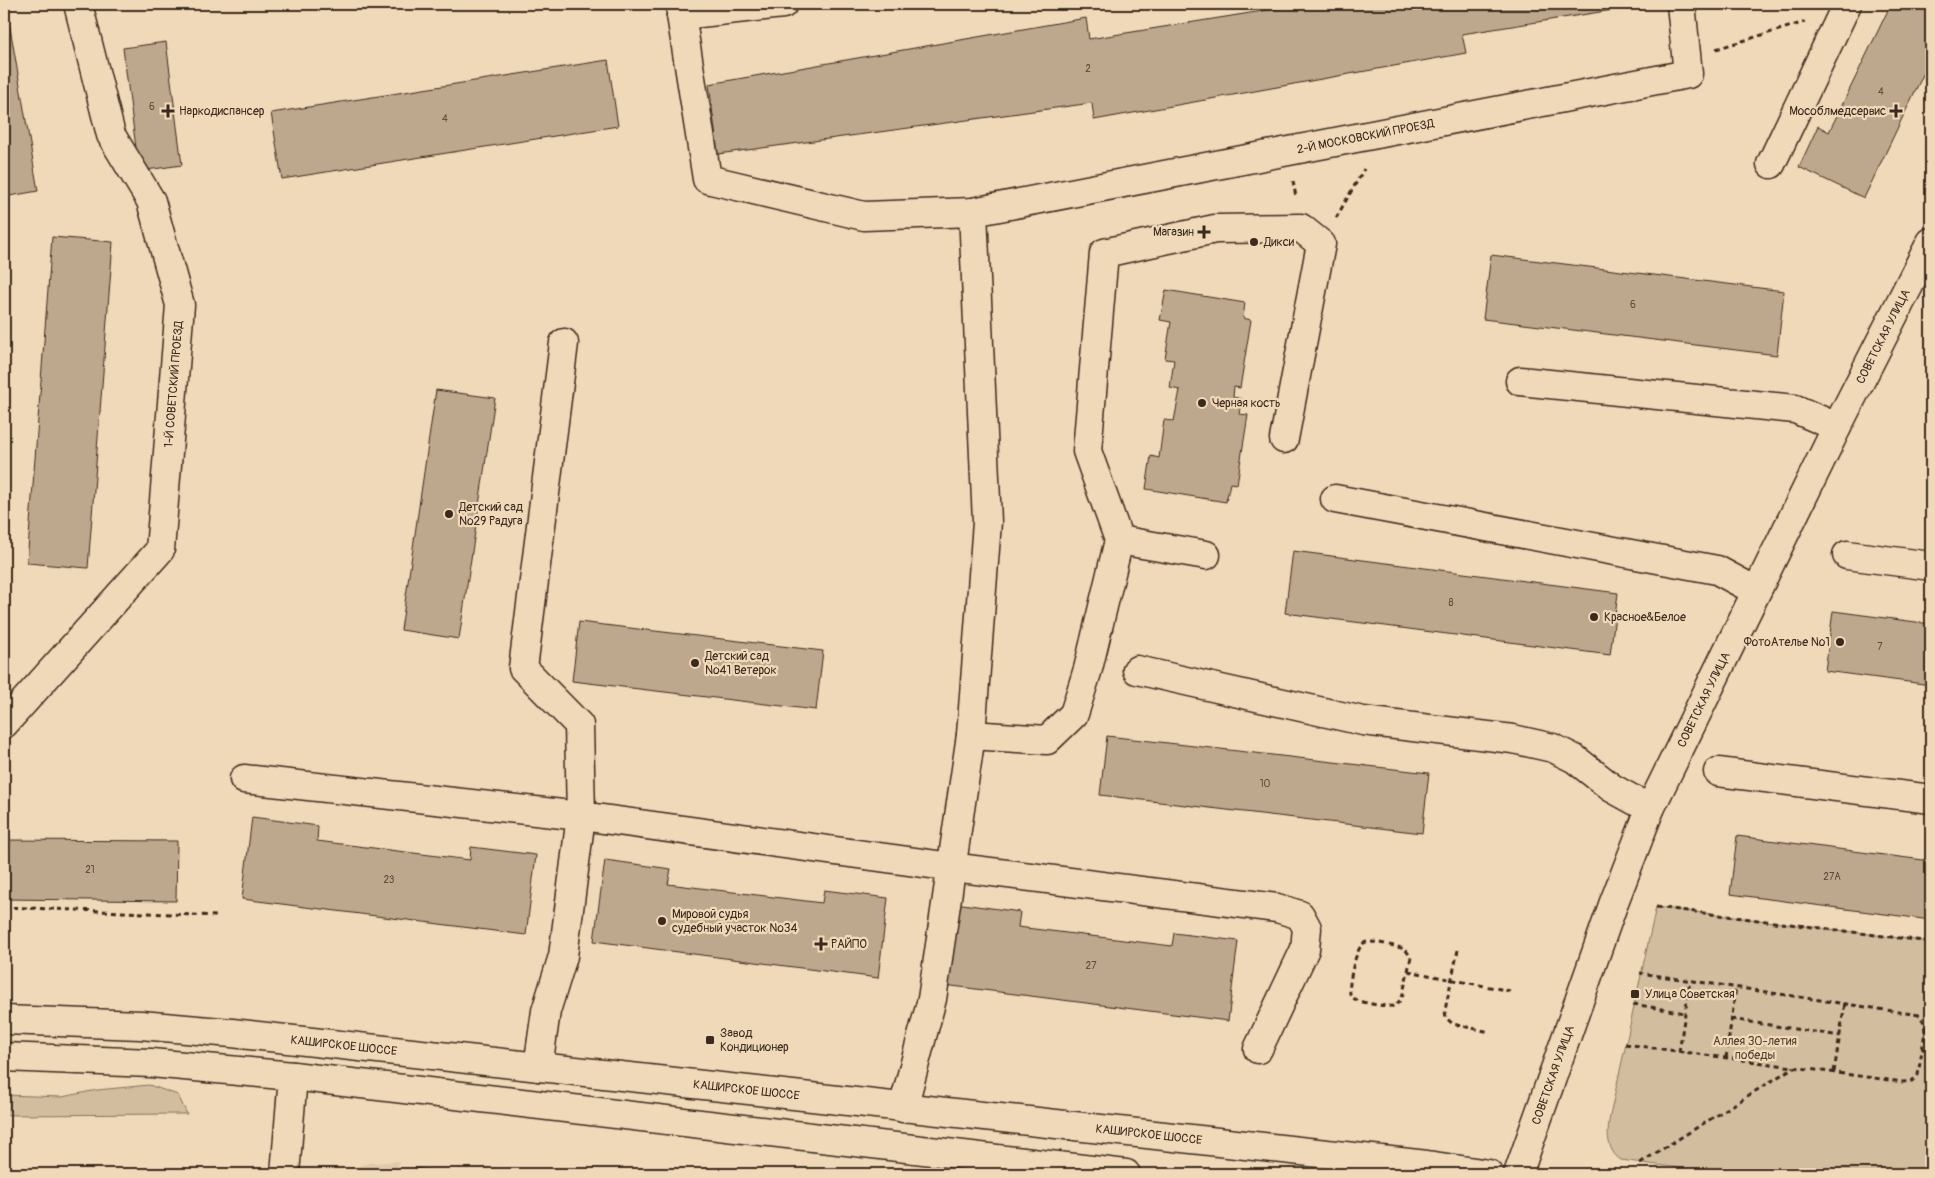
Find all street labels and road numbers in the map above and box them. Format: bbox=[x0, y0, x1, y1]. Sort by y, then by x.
street label: 2-Й МОСКОВСКИЙ ПРОЕЗД bbox=[1295, 116, 1436, 157]
street label: СОВЕТСКАЯ УЛИЦА bbox=[1853, 286, 1913, 386]
street label: 1-Й СОВЕТСКИЙ ПРОЕЗД bbox=[161, 319, 186, 448]
street label: СОВЕТСКАЯ УЛИЦА bbox=[1674, 649, 1733, 750]
street label: СОВЕТСКАЯ УЛИЦА bbox=[1529, 1023, 1577, 1127]
street label: КАШИРСКОЕ ШОССЕ bbox=[290, 1032, 398, 1059]
street label: КАШИРСКОЕ ШОССЕ bbox=[692, 1076, 800, 1103]
street label: КАШИРСКОЕ ШОССЕ bbox=[1095, 1121, 1203, 1148]

